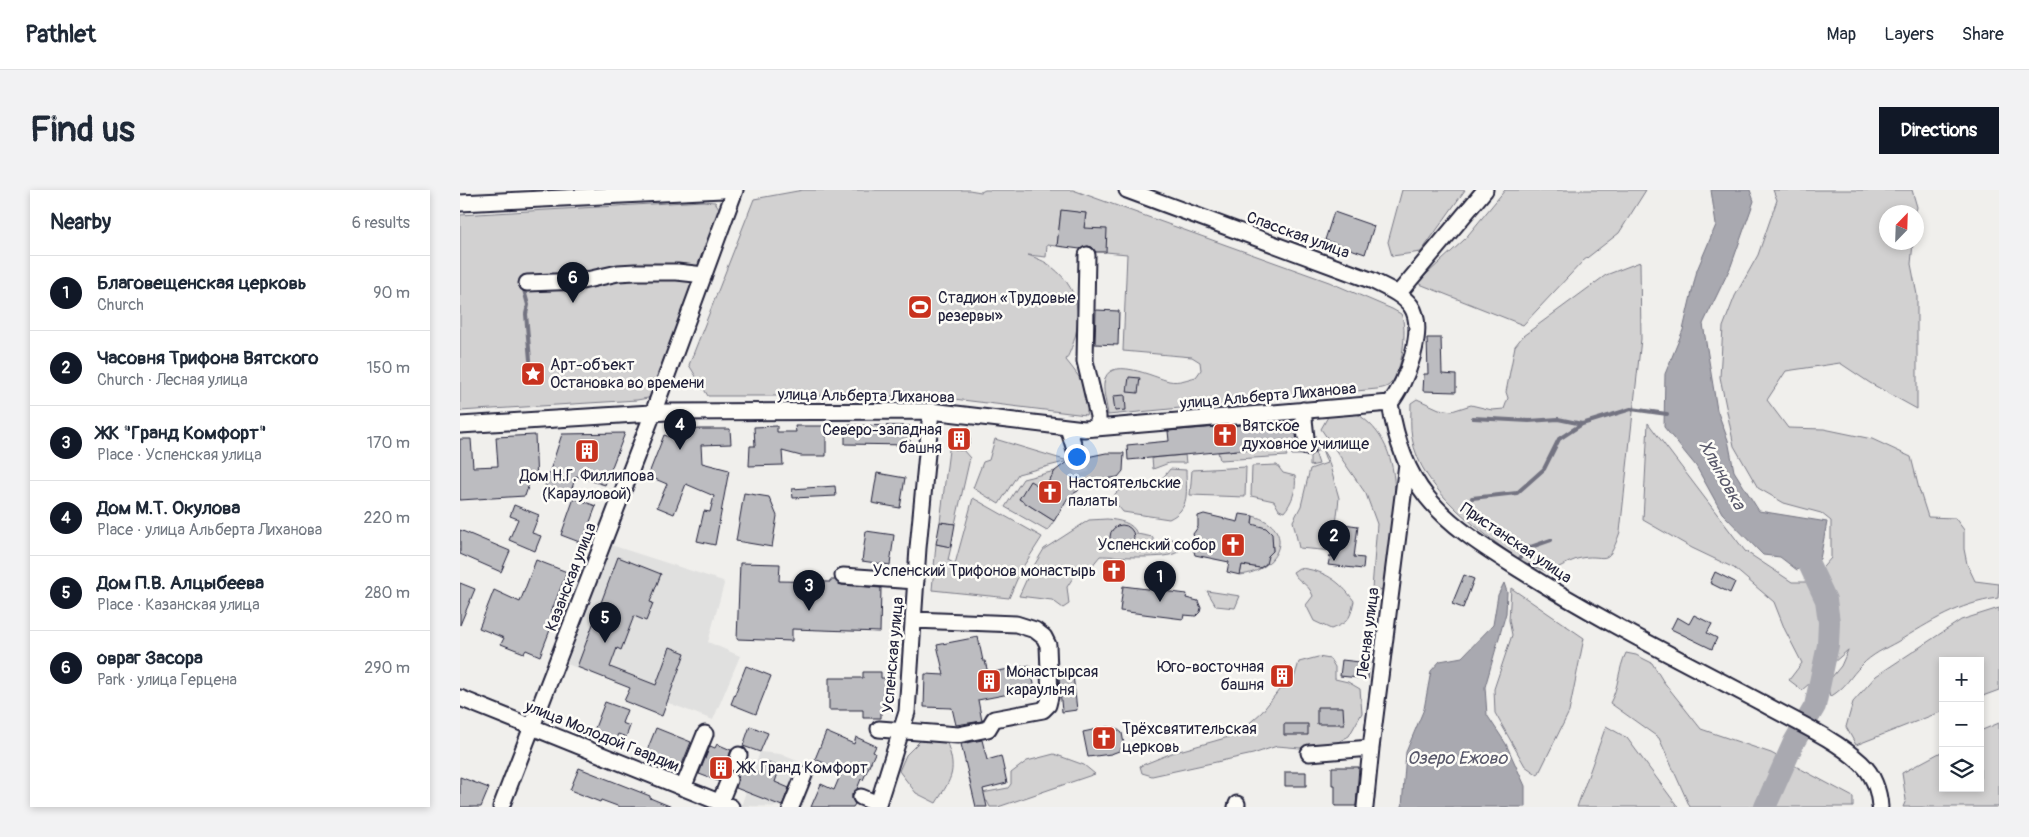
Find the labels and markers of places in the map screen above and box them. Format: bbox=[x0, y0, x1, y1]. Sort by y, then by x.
pin: 6 bbox=[557, 262, 589, 303]
place label: Стадион «Трудовые резервы» bbox=[938, 288, 1076, 326]
sports icon: Стадион «Трудовые резервы» bbox=[907, 294, 933, 320]
place label: Арт-объект Остановка во времени bbox=[550, 355, 704, 393]
place icon: Арт-объект Остановка во времени bbox=[520, 361, 546, 387]
pin: 4 bbox=[664, 409, 696, 450]
place label: Вятское духовное училище bbox=[1242, 416, 1369, 454]
place label: Северо-западная башня bbox=[822, 420, 942, 458]
church icon: Вятское духовное училище bbox=[1212, 422, 1238, 448]
building icon: Северо-западная башня bbox=[946, 426, 972, 452]
building icon: Дом Н.Г. Филлипова (Карауловой) bbox=[574, 438, 600, 464]
place label: Дом Н.Г. Филлипова (Карауловой) bbox=[519, 466, 654, 504]
place label: Настоятельские палаты bbox=[1068, 473, 1181, 511]
church icon: Настоятельские палаты bbox=[1037, 479, 1063, 505]
pin: 2 bbox=[1318, 520, 1350, 561]
church icon: Успенский собор bbox=[1220, 532, 1246, 558]
place label: Успенский собор bbox=[1098, 535, 1216, 555]
church icon: Успенский Трифонов монастырь bbox=[1101, 558, 1127, 584]
place label: Успенский Трифонов монастырь bbox=[873, 561, 1096, 581]
pin: 1 bbox=[1144, 561, 1176, 602]
pin: 3 bbox=[793, 570, 825, 611]
pin: 5 bbox=[589, 602, 621, 643]
place label: Юго-восточная башня bbox=[1157, 657, 1264, 695]
place label: Монастырсая караульня bbox=[1006, 662, 1098, 700]
building icon: Юго-восточная башня bbox=[1269, 663, 1295, 689]
building icon: Монастырсая караульня bbox=[976, 668, 1002, 694]
place label: Трёхсвятительская церковь bbox=[1122, 719, 1257, 757]
church icon: Трёхсвятительская церковь bbox=[1091, 725, 1117, 751]
building icon: ЖК Гранд Комфорт bbox=[708, 755, 734, 781]
place label: ЖК Гранд Комфорт bbox=[735, 758, 868, 778]

